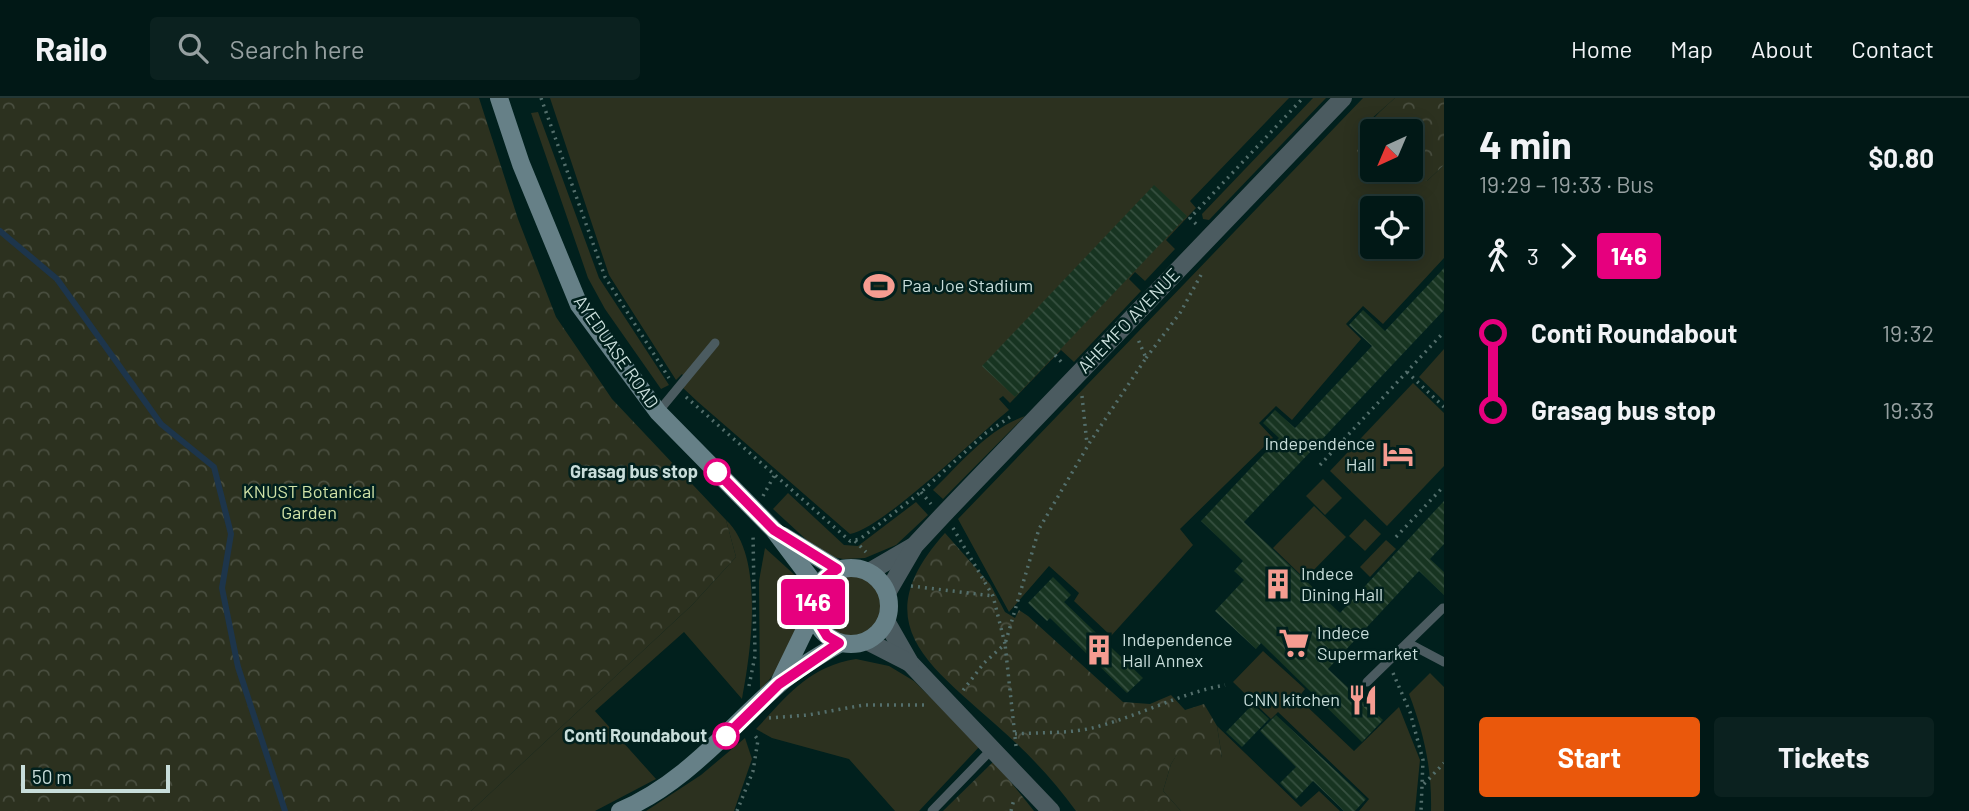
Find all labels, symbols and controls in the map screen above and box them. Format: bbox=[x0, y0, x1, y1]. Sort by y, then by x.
search box bbox=[150, 17, 640, 80]
text: Railo bbox=[35, 28, 108, 68]
icon: search bbox=[174, 29, 212, 67]
text: Search here bbox=[230, 33, 365, 64]
text: Home bbox=[1571, 34, 1632, 63]
text: Map bbox=[1670, 34, 1713, 63]
text: About bbox=[1751, 34, 1813, 63]
text: Contact bbox=[1851, 34, 1934, 63]
north arrow bbox=[1360, 119, 1423, 182]
map controls bbox=[1360, 119, 1423, 259]
text: 4 min bbox=[1479, 121, 1572, 167]
text: $0.80 bbox=[1868, 142, 1934, 173]
text: 19:29 – 19:33 · Bus bbox=[1479, 170, 1654, 198]
button: locate bbox=[1360, 196, 1423, 259]
icon: walk bbox=[1479, 237, 1517, 275]
icon: forward bbox=[1549, 237, 1587, 275]
text: 146 bbox=[1611, 241, 1647, 270]
text: 3 bbox=[1527, 242, 1539, 270]
street label: AHEMFO AVENUE bbox=[1073, 263, 1184, 377]
sports icon: Paa Joe Stadium bbox=[862, 269, 896, 303]
place label: Paa Joe Stadium bbox=[902, 274, 1033, 296]
street label: AYEDUASE ROAD bbox=[570, 291, 664, 412]
text: Conti Roundabout bbox=[1531, 317, 1737, 348]
text: 19:32 bbox=[1882, 319, 1934, 347]
text: Grasag bus stop bbox=[1531, 394, 1716, 425]
text: 19:33 bbox=[1882, 396, 1934, 424]
place label: Independence Hall bbox=[1264, 432, 1375, 475]
hotel icon: Independence Hall bbox=[1381, 437, 1415, 471]
marker: Grasag bus stop bbox=[704, 459, 730, 485]
place label: Grasag bus stop bbox=[570, 460, 698, 482]
park label: KNUST Botanical Garden bbox=[243, 480, 375, 523]
place label: Indece Dining Hall bbox=[1301, 562, 1383, 605]
building icon: Indece Dining Hall bbox=[1261, 567, 1295, 601]
line badge: 146 bbox=[773, 579, 853, 625]
text: 146 bbox=[795, 587, 831, 616]
place label: Indece Supermarket bbox=[1317, 621, 1418, 664]
supermarket icon: Indece Supermarket bbox=[1277, 626, 1311, 660]
place label: Independence Hall Annex bbox=[1122, 628, 1233, 671]
building icon: Independence Hall Annex bbox=[1082, 633, 1116, 667]
restaurant icon: CNN kitchen bbox=[1346, 683, 1380, 717]
place label: CNN kitchen bbox=[1243, 688, 1340, 710]
button: Start bbox=[1479, 717, 1700, 797]
button: Tickets bbox=[1714, 717, 1934, 797]
marker: Conti Roundabout bbox=[713, 723, 739, 749]
place label: Conti Roundabout bbox=[564, 724, 707, 746]
scale bar bbox=[21, 762, 170, 794]
text: 50 m bbox=[32, 765, 72, 788]

